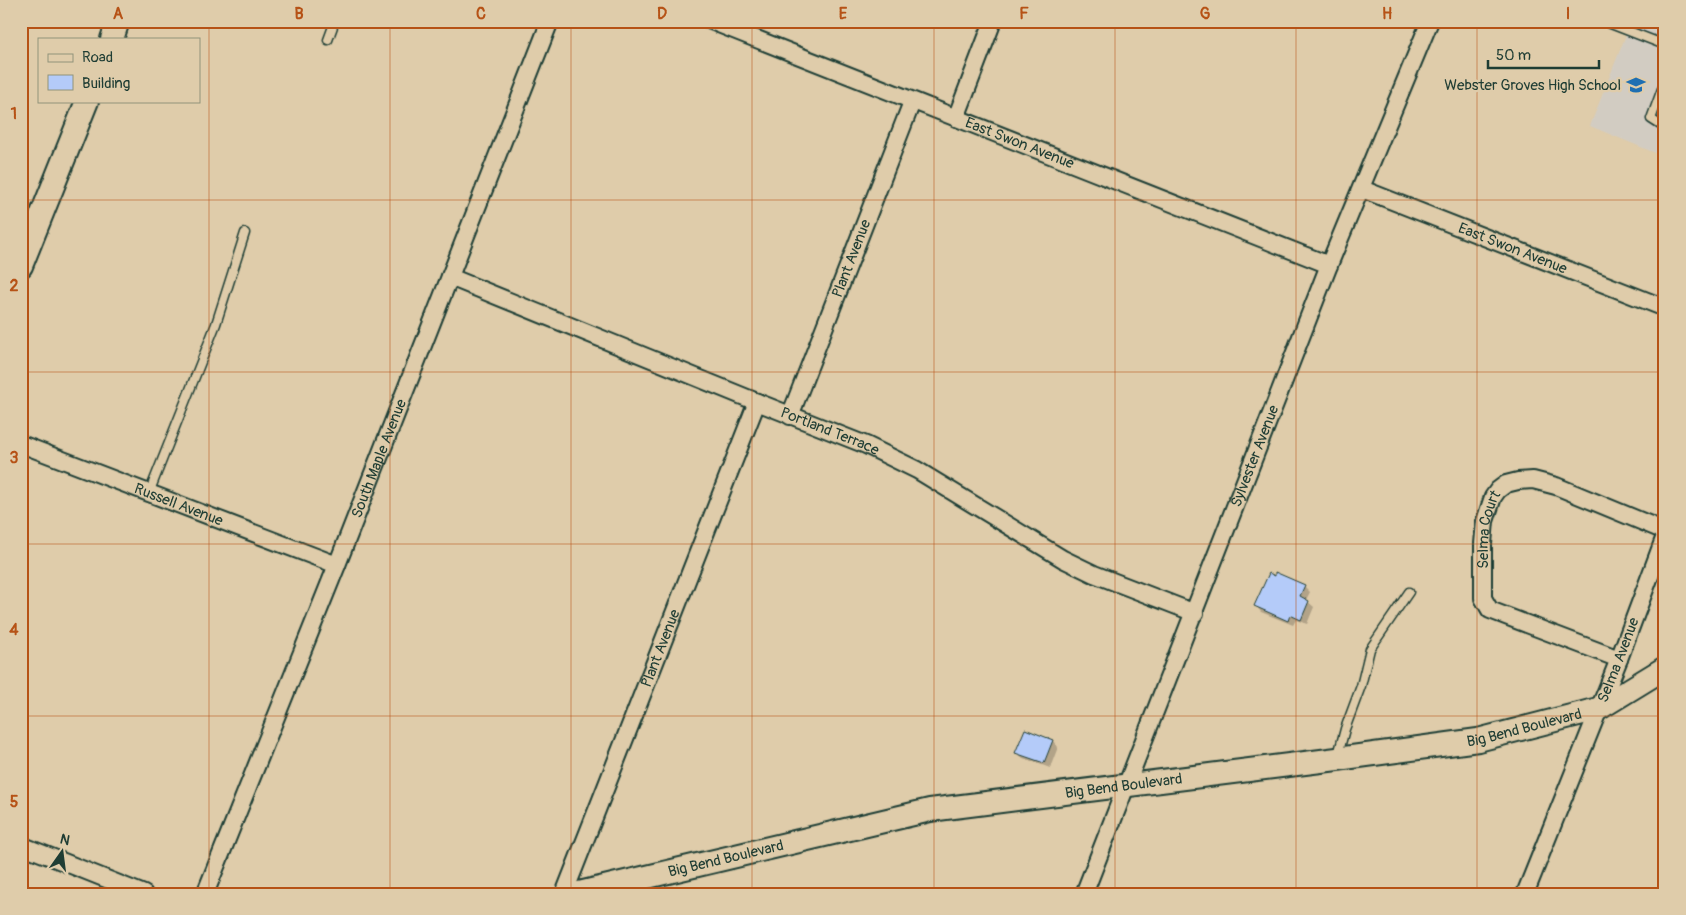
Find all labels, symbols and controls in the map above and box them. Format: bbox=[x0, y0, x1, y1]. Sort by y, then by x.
text: A bbox=[113, 4, 124, 24]
text: B bbox=[294, 4, 304, 24]
text: C bbox=[476, 4, 486, 24]
text: D bbox=[657, 4, 667, 24]
text: E bbox=[839, 4, 848, 24]
text: F bbox=[1019, 4, 1029, 24]
text: G bbox=[1200, 4, 1211, 24]
text: H bbox=[1382, 4, 1392, 24]
text: I bbox=[1566, 4, 1570, 24]
legend bbox=[38, 38, 200, 102]
scale bar bbox=[1488, 38, 1600, 70]
text: 50 m bbox=[1496, 46, 1531, 65]
text: Road bbox=[82, 48, 113, 67]
text: Building bbox=[82, 74, 130, 93]
school or university icon: Webster Groves High School bbox=[1625, 74, 1647, 96]
place label: Webster Groves High School bbox=[1444, 76, 1621, 95]
text: 1 bbox=[11, 104, 17, 124]
street label: East Swon Avenue bbox=[962, 113, 1077, 174]
street label: Plant Avenue bbox=[828, 216, 876, 300]
street label: East Swon Avenue bbox=[1455, 219, 1570, 279]
text: 2 bbox=[10, 276, 19, 296]
street label: South Maple Avenue bbox=[347, 396, 411, 521]
street label: Sylvester Avenue bbox=[1227, 402, 1284, 510]
street label: Portland Terrace bbox=[778, 403, 883, 460]
text: 3 bbox=[10, 448, 19, 468]
street label: Russell Avenue bbox=[132, 479, 226, 531]
street label: Selma Court bbox=[1474, 486, 1505, 569]
street label: Plant Avenue bbox=[637, 606, 685, 690]
street label: Selma Avenue bbox=[1594, 614, 1644, 705]
text: 4 bbox=[9, 620, 19, 640]
street label: Big Bend Boulevard bbox=[1466, 705, 1584, 751]
street label: Big Bend Boulevard bbox=[1064, 769, 1183, 803]
text: 5 bbox=[10, 792, 19, 812]
north arrow bbox=[38, 828, 88, 878]
text: N bbox=[58, 830, 72, 849]
street label: Big Bend Boulevard bbox=[666, 836, 786, 882]

